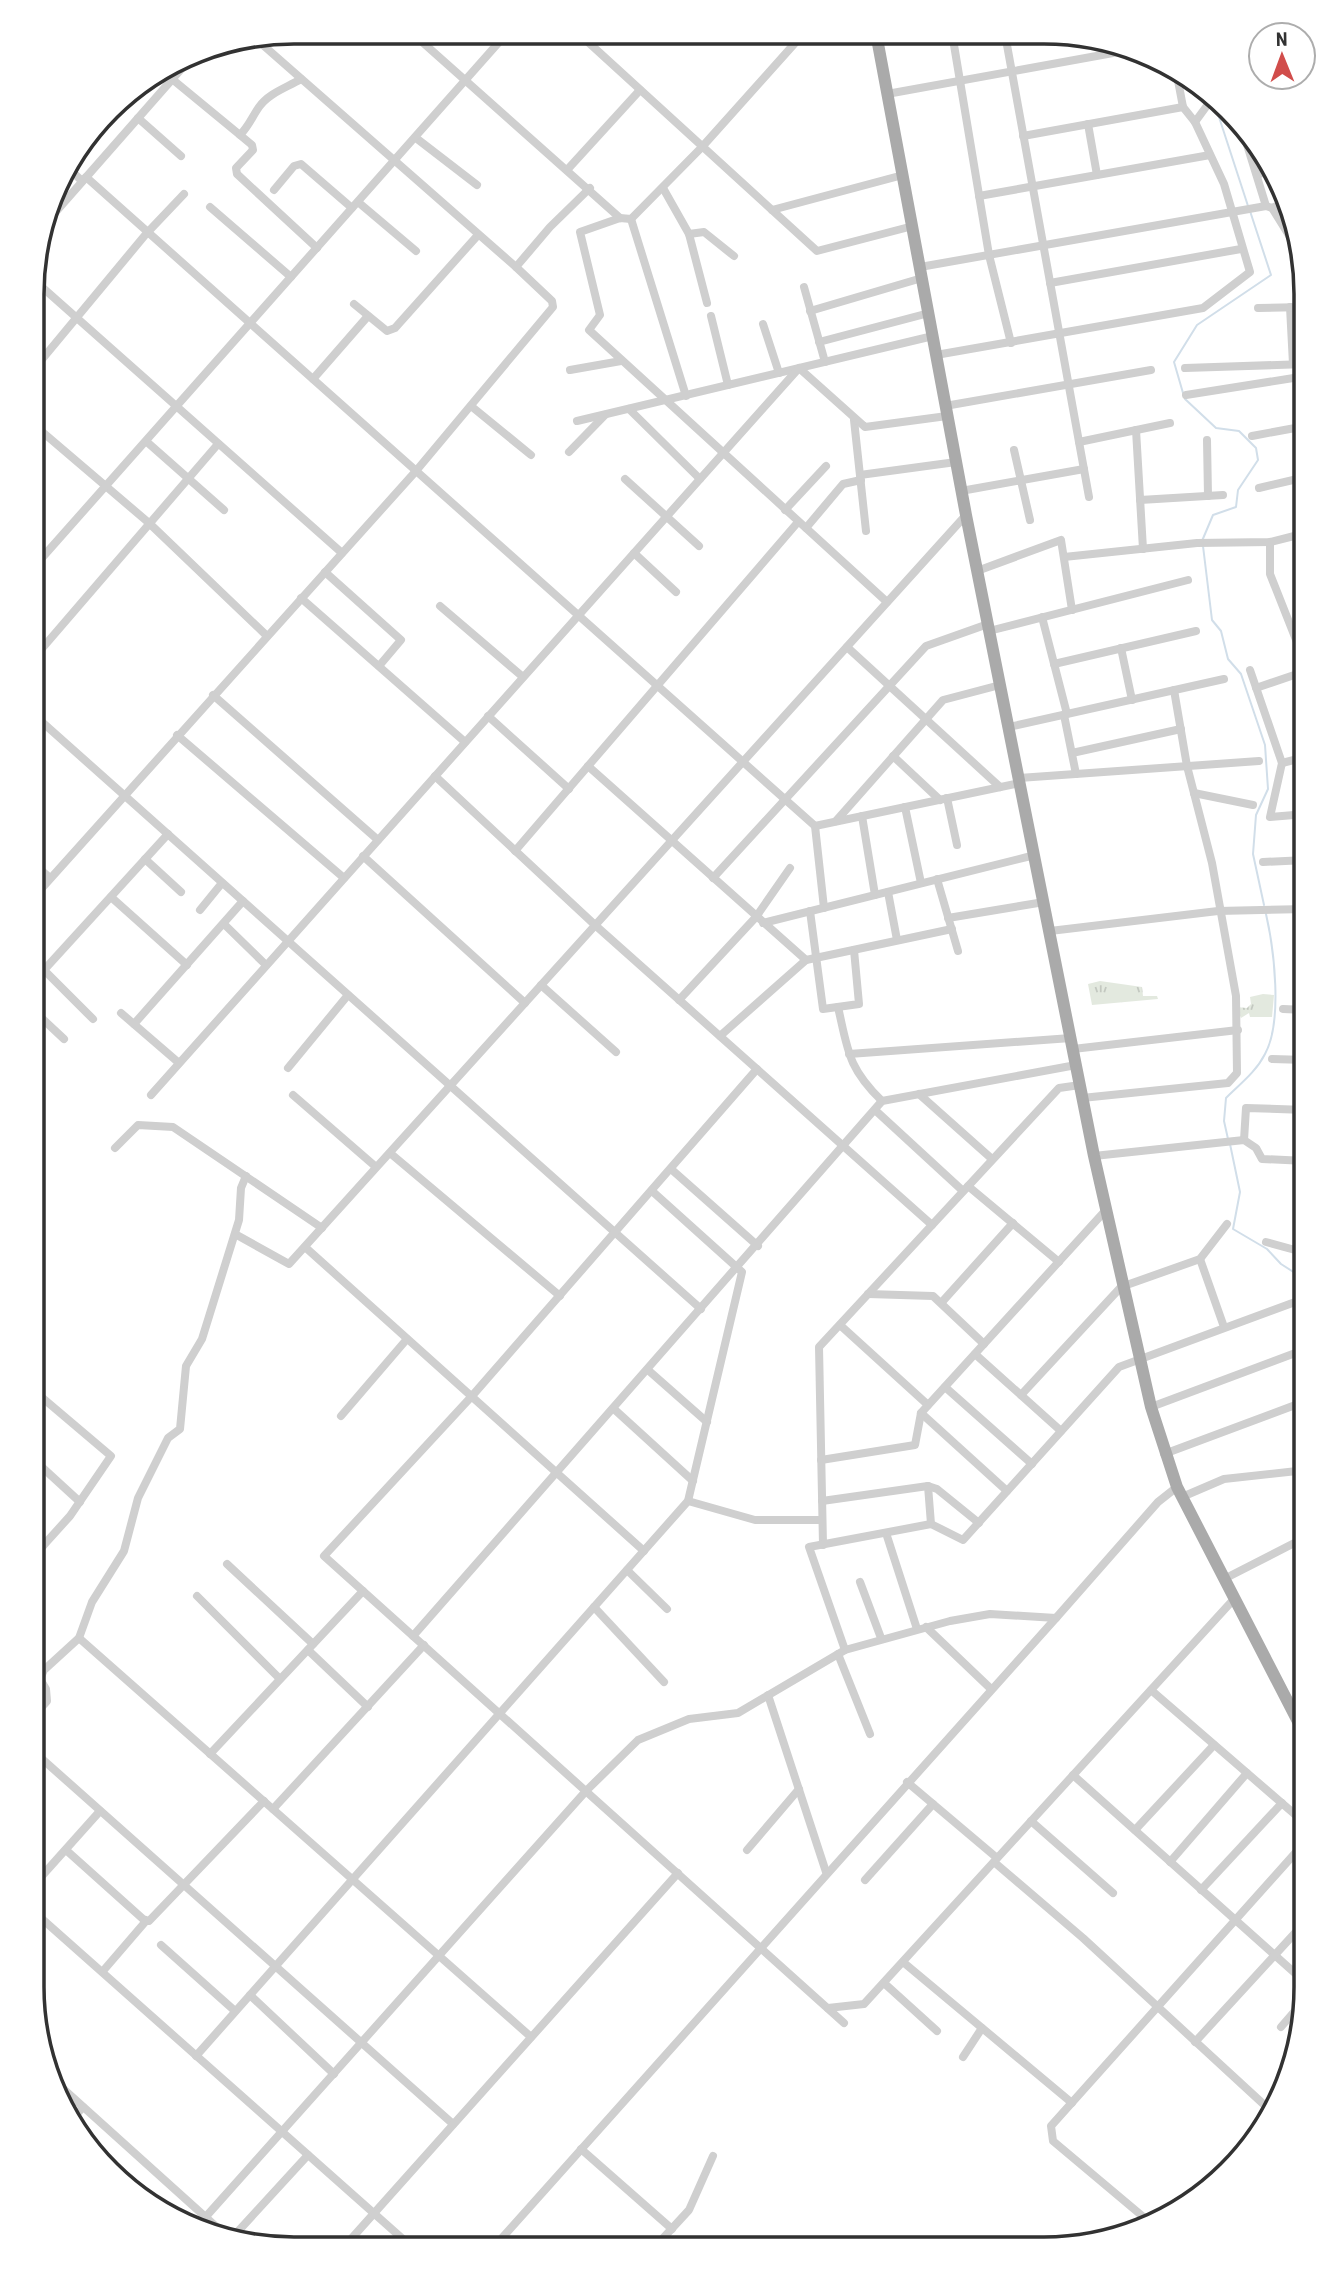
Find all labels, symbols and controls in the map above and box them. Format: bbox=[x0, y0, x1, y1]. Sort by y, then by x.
north arrow bbox=[1247, 21, 1317, 91]
text: N bbox=[1276, 28, 1288, 51]

